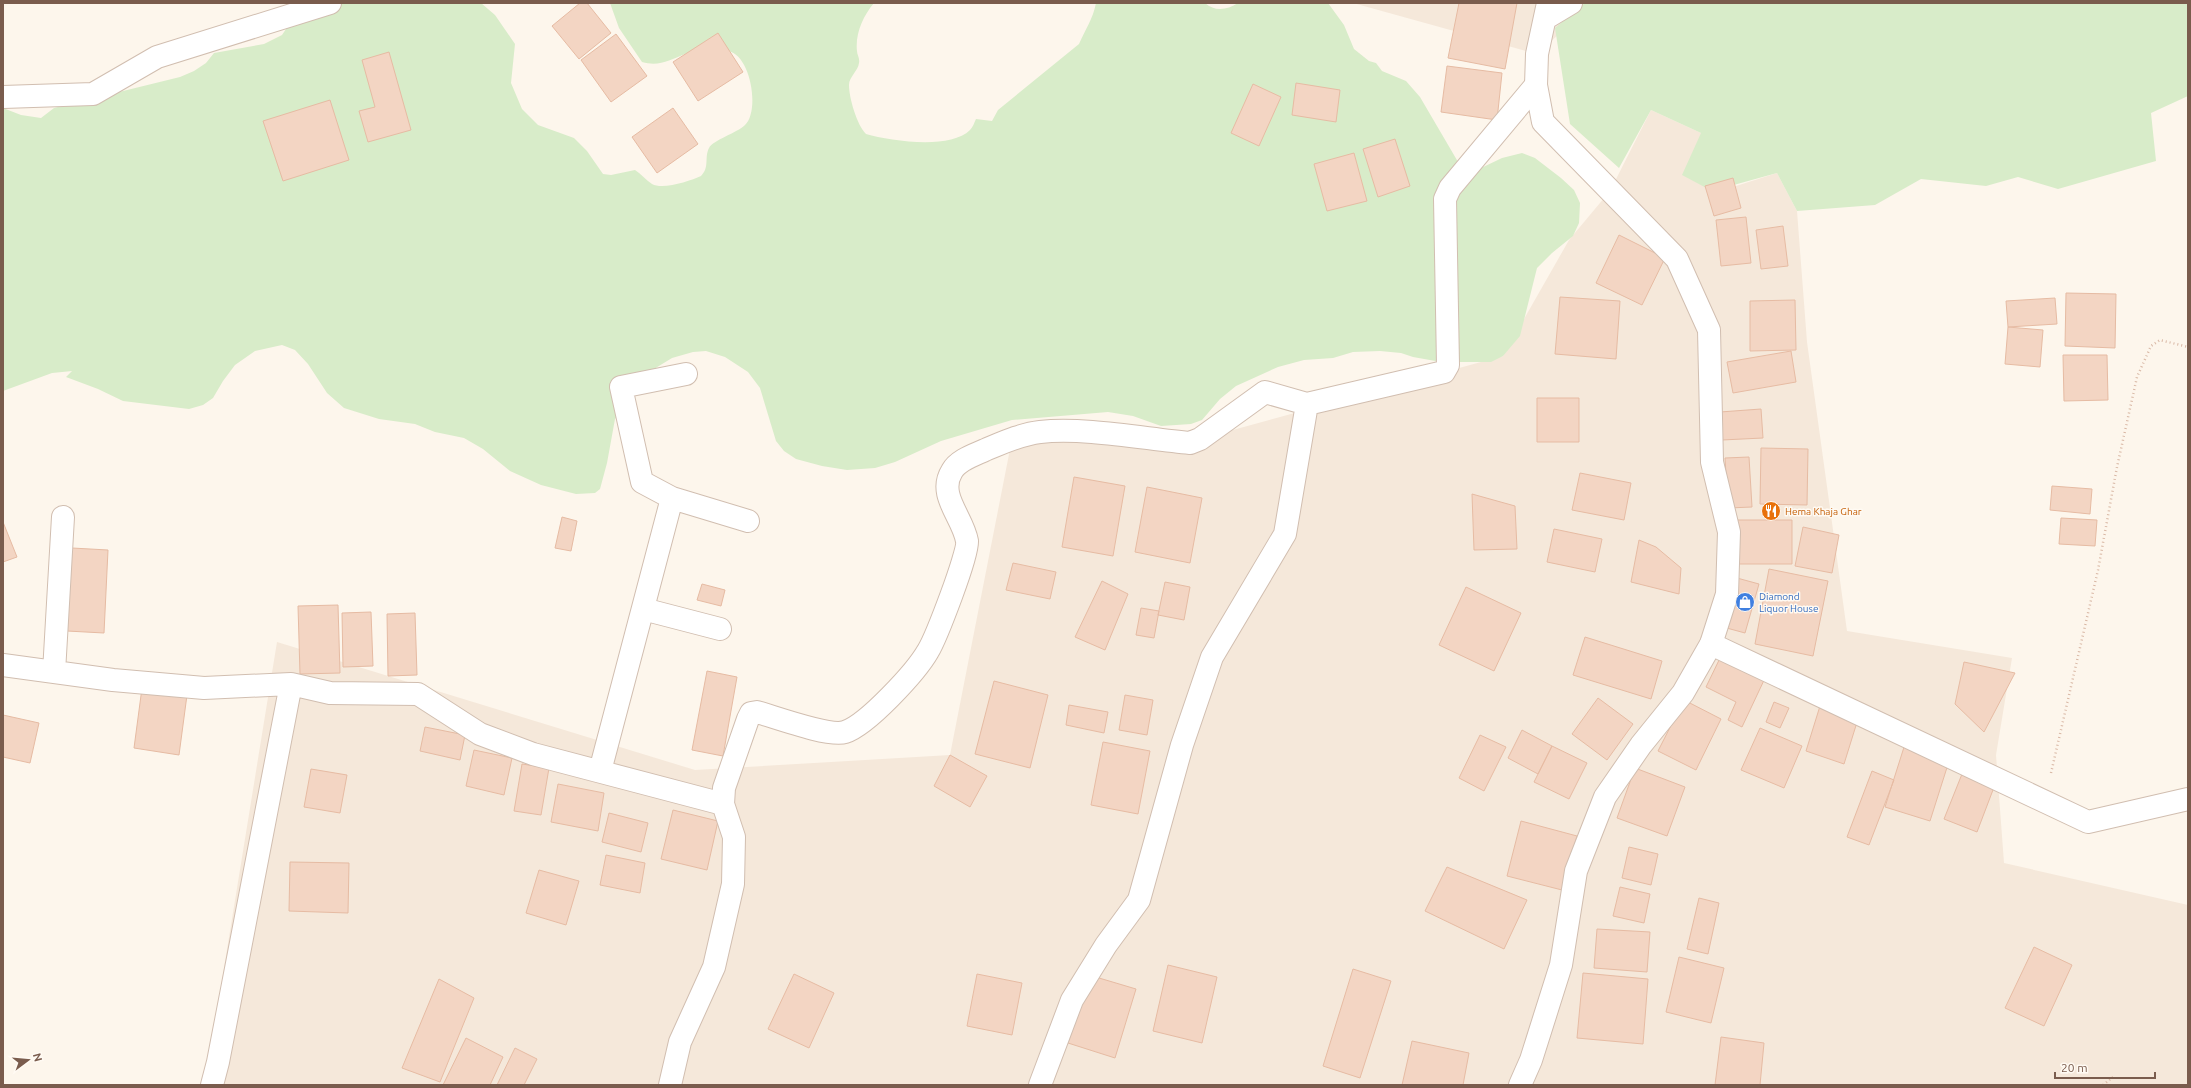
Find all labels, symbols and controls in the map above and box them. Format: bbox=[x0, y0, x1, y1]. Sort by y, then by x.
restaurant icon: Hema Khaja Ghar bbox=[1760, 500, 1782, 522]
place label: Hema Khaja Ghar bbox=[1785, 506, 1862, 517]
shop icon: Diamond Liquor House bbox=[1734, 591, 1756, 613]
place label: Diamond Liquor House bbox=[1759, 591, 1818, 614]
north arrow bbox=[8, 1040, 48, 1080]
text: N bbox=[31, 1052, 45, 1063]
scale bar bbox=[2055, 1054, 2155, 1080]
text: 20 m bbox=[2061, 1061, 2088, 1074]

